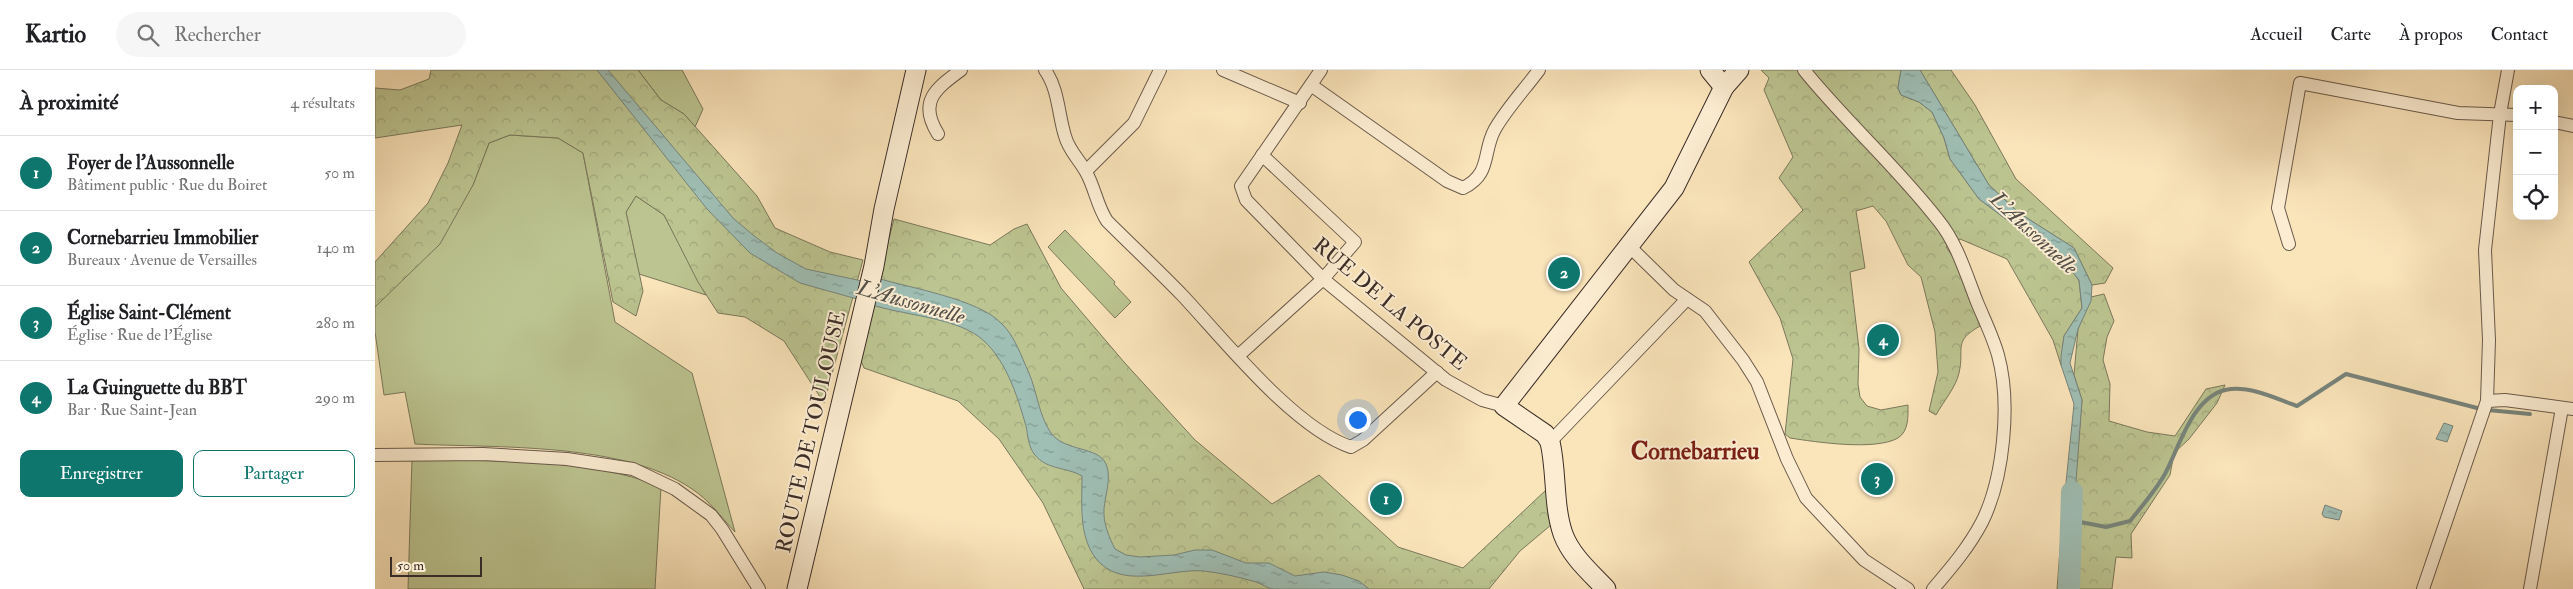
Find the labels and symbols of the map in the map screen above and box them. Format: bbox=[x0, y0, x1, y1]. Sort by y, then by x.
water label: L'Aussonnelle bbox=[1983, 184, 2084, 281]
street label: RUE DE LA POSTE bbox=[1307, 232, 1473, 376]
pin: 2 bbox=[1548, 254, 1580, 292]
water label: L'Aussonnelle bbox=[853, 273, 969, 331]
street label: ROUTE DE TOULOUSE bbox=[770, 308, 852, 556]
pin: 4 bbox=[1867, 321, 1899, 359]
your location bbox=[1345, 407, 1371, 433]
district label: Cornebarrieu bbox=[1631, 436, 1760, 467]
pin: 3 bbox=[1861, 460, 1893, 498]
pin: 1 bbox=[1370, 480, 1402, 518]
scale bar bbox=[390, 554, 483, 577]

